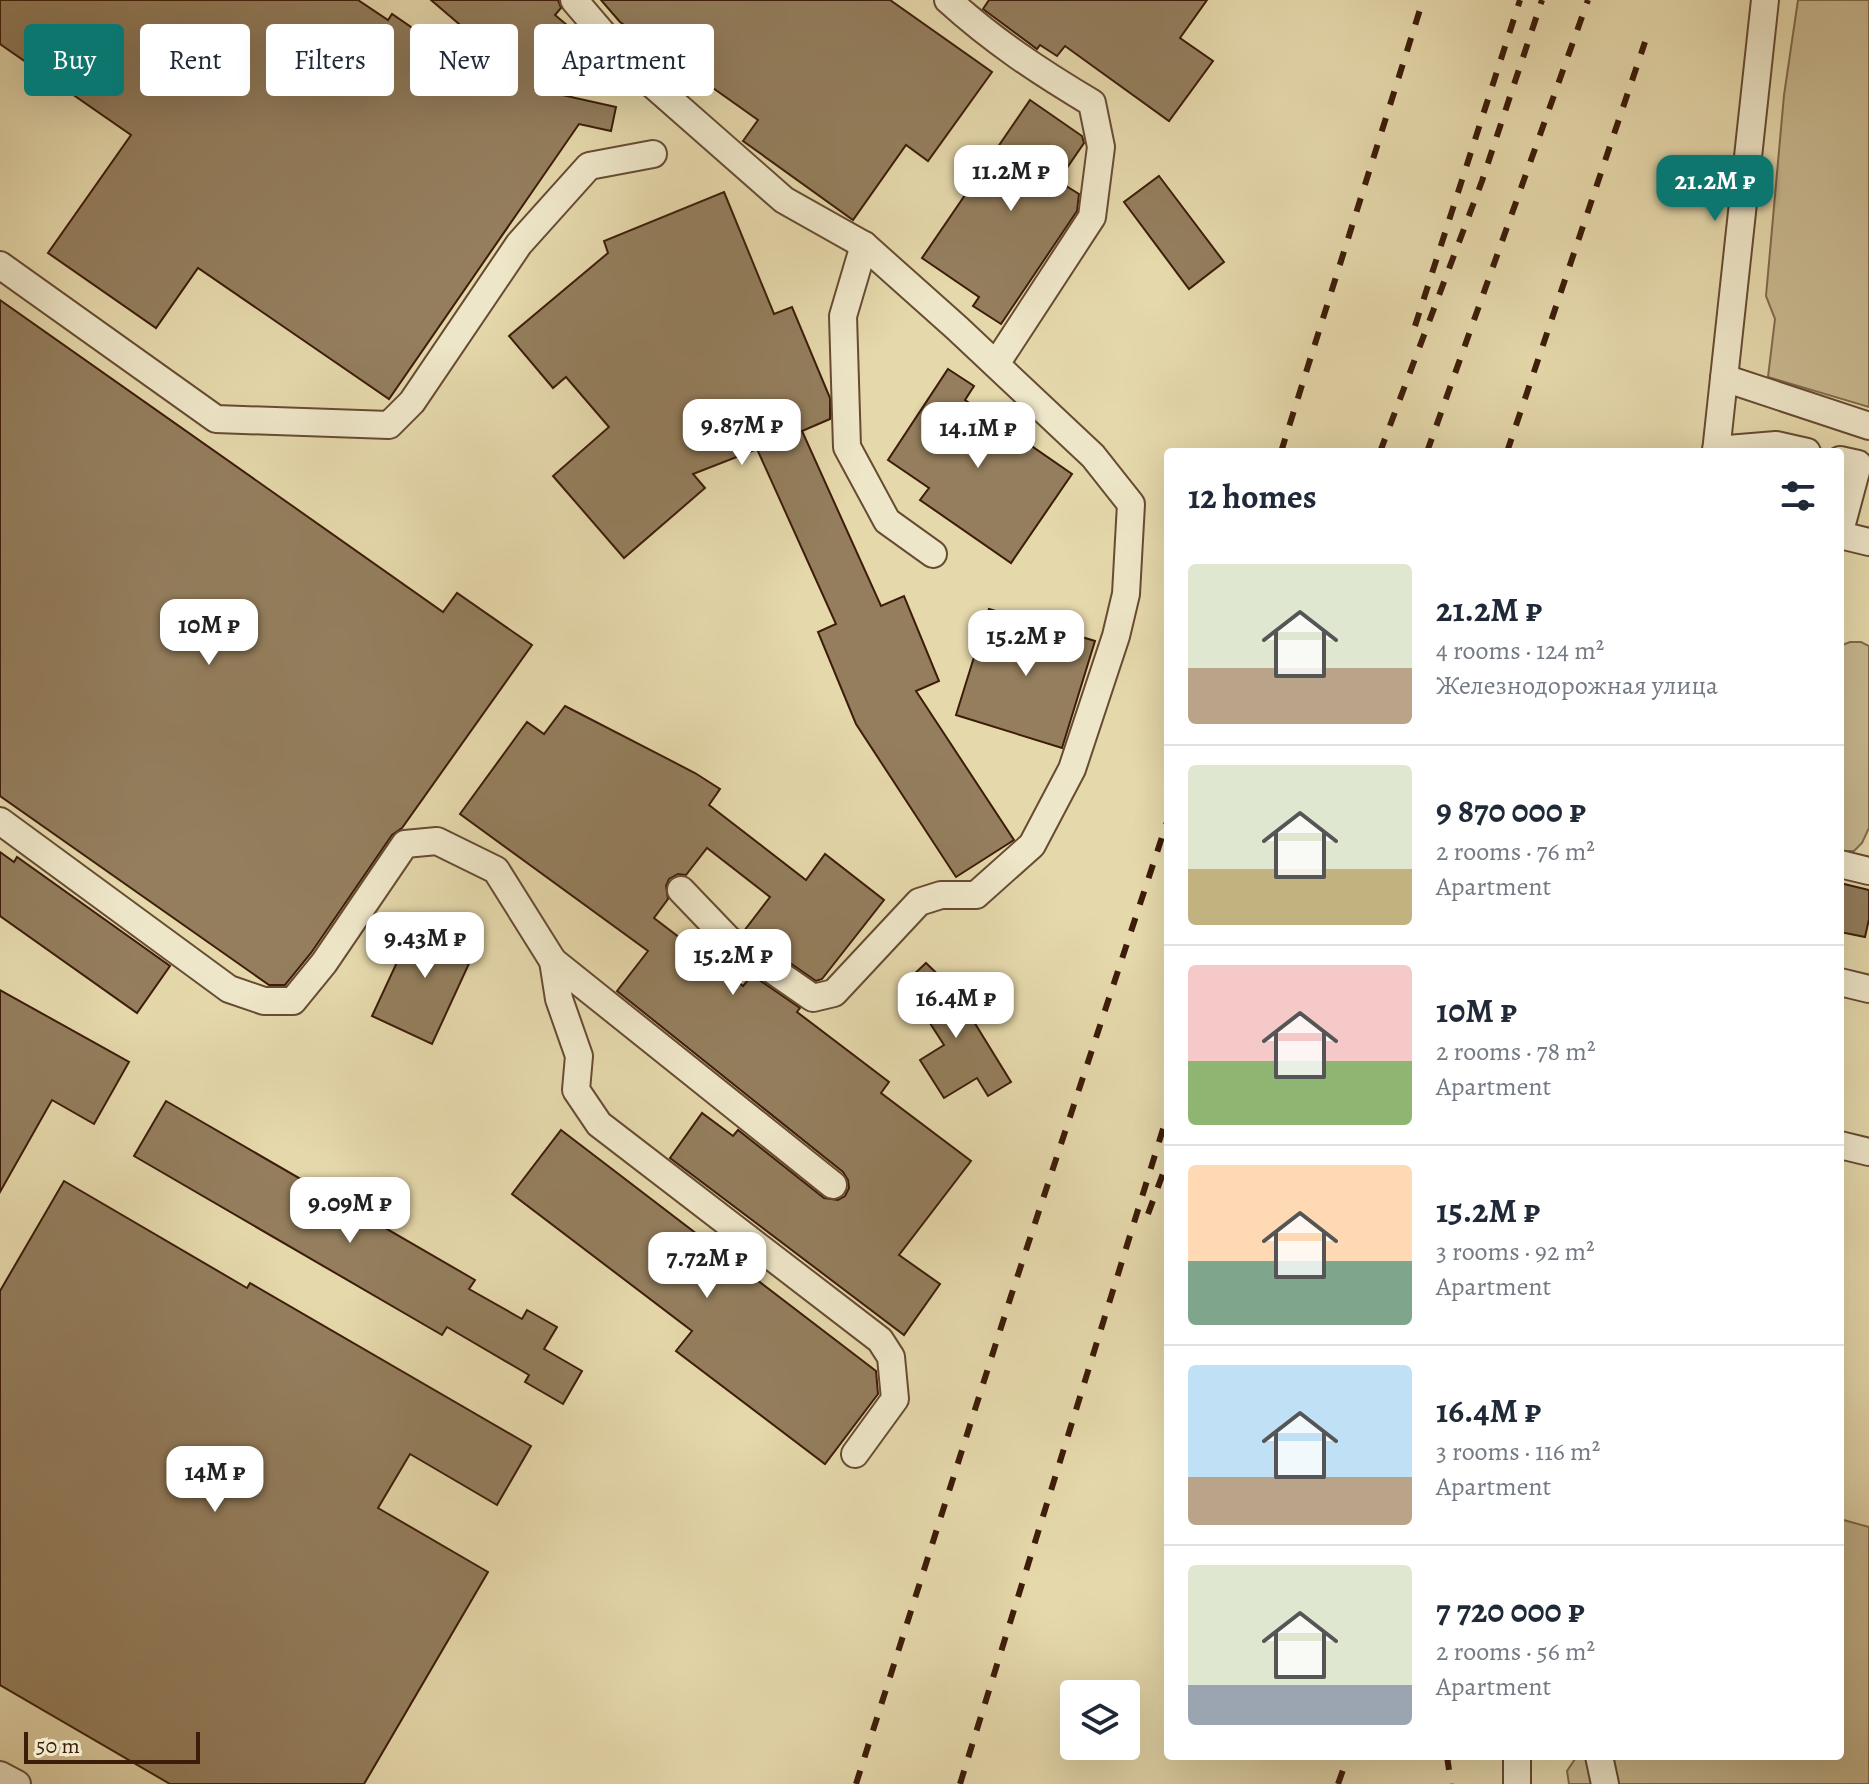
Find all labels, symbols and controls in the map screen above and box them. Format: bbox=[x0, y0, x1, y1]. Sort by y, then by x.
chip: Buy bbox=[24, 24, 124, 96]
chip: Rent bbox=[140, 24, 250, 96]
chip: Filters bbox=[266, 24, 394, 96]
chip: New bbox=[410, 24, 518, 96]
chip: Apartment bbox=[534, 24, 714, 96]
pin: 11.2M ₽ bbox=[937, 145, 1085, 213]
text: 11.2M ₽ bbox=[972, 153, 1050, 188]
pin: 21.2M ₽ bbox=[1641, 155, 1789, 223]
text: 21.2M ₽ bbox=[1674, 163, 1756, 198]
pin: 9.87M ₽ bbox=[668, 399, 816, 467]
pin: 14.1M ₽ bbox=[904, 402, 1052, 470]
text: 9.87M ₽ bbox=[701, 407, 783, 442]
text: 14.1M ₽ bbox=[939, 410, 1017, 445]
text: 12 homes bbox=[1188, 473, 1317, 520]
icon: filters bbox=[1776, 474, 1820, 518]
text: 21.2M ₽ bbox=[1436, 586, 1542, 633]
icon: home bbox=[1252, 596, 1348, 692]
pin: 10M ₽ bbox=[153, 599, 265, 667]
text: 10M ₽ bbox=[178, 607, 240, 642]
pin: 15.2M ₽ bbox=[952, 610, 1100, 678]
text: 15.2M ₽ bbox=[986, 618, 1066, 653]
text: 4 rooms · 124 m² bbox=[1436, 633, 1604, 668]
text: Железнодорожная улица bbox=[1436, 668, 1718, 703]
text: 9 870 000 ₽ bbox=[1436, 787, 1586, 834]
icon: home bbox=[1252, 797, 1348, 893]
text: 2 rooms · 76 m² bbox=[1436, 834, 1595, 869]
text: Apartment bbox=[1436, 869, 1551, 904]
pin: 9.43M ₽ bbox=[351, 912, 499, 980]
text: 9.43M ₽ bbox=[384, 920, 466, 955]
pin: 15.2M ₽ bbox=[659, 929, 807, 997]
text: 15.2M ₽ bbox=[693, 937, 773, 972]
pin: 16.4M ₽ bbox=[882, 972, 1030, 1040]
text: 16.4M ₽ bbox=[916, 980, 996, 1015]
text: 10M ₽ bbox=[1436, 987, 1517, 1034]
icon: home bbox=[1252, 997, 1348, 1093]
text: 2 rooms · 78 m² bbox=[1436, 1034, 1595, 1069]
text: Apartment bbox=[1436, 1069, 1551, 1104]
pin: 9.09M ₽ bbox=[276, 1177, 424, 1245]
text: 9.09M ₽ bbox=[308, 1185, 392, 1220]
text: 15.2M ₽ bbox=[1436, 1187, 1540, 1234]
icon: home bbox=[1252, 1197, 1348, 1293]
pin: 7.72M ₽ bbox=[633, 1232, 781, 1300]
text: 3 rooms · 92 m² bbox=[1436, 1234, 1595, 1269]
text: 7.72M ₽ bbox=[666, 1240, 748, 1275]
text: Apartment bbox=[1436, 1269, 1551, 1304]
text: 16.4M ₽ bbox=[1436, 1387, 1541, 1434]
icon: home bbox=[1252, 1397, 1348, 1493]
text: 3 rooms · 116 m² bbox=[1436, 1434, 1600, 1469]
pin: 14M ₽ bbox=[159, 1446, 271, 1514]
text: 14M ₽ bbox=[184, 1454, 246, 1489]
text: Apartment bbox=[1436, 1469, 1551, 1504]
text: 7 720 000 ₽ bbox=[1436, 1587, 1585, 1634]
icon: home bbox=[1252, 1597, 1348, 1693]
text: 2 rooms · 56 m² bbox=[1436, 1634, 1595, 1669]
text: Apartment bbox=[1436, 1669, 1551, 1704]
map controls bbox=[1060, 1680, 1140, 1760]
button: layers bbox=[1060, 1680, 1140, 1760]
scale bar bbox=[24, 1728, 200, 1764]
text: 50 m bbox=[36, 1731, 80, 1761]

